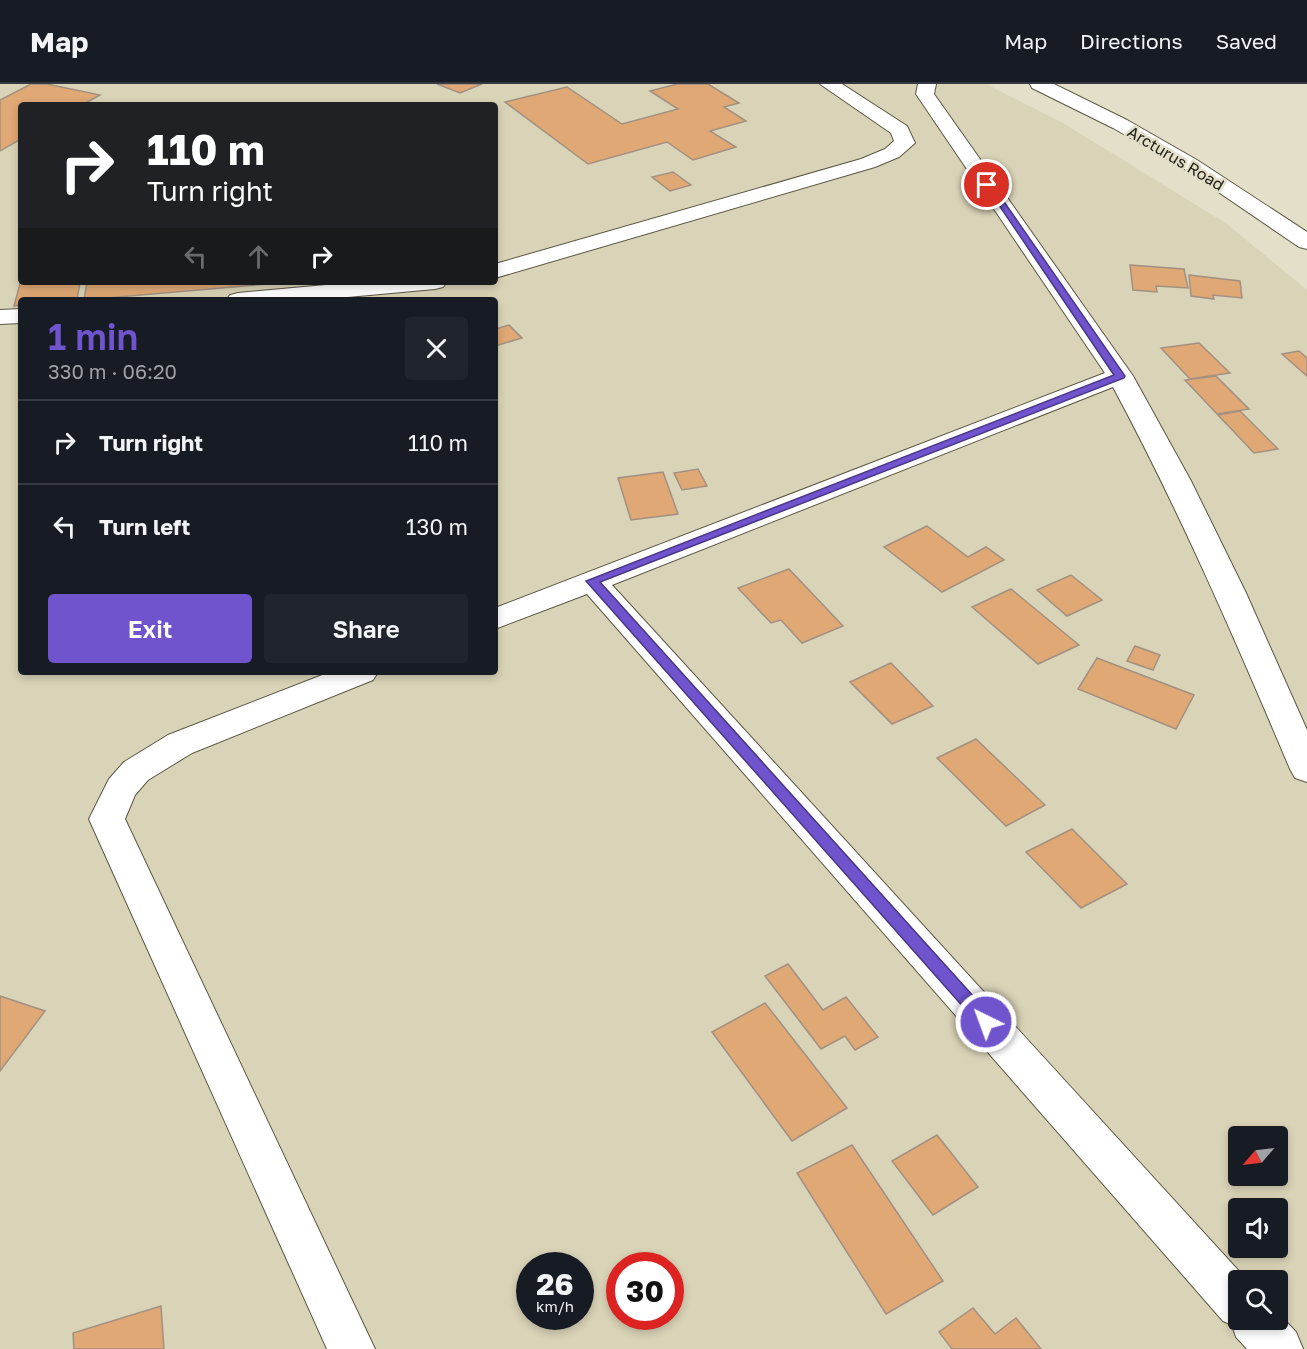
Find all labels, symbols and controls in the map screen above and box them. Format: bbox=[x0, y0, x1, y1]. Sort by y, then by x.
text: Map bbox=[30, 25, 88, 58]
text: Map bbox=[1004, 28, 1047, 54]
text: Directions bbox=[1080, 28, 1183, 54]
text: Saved bbox=[1216, 28, 1277, 54]
street label: Arcturus Road bbox=[1124, 121, 1228, 195]
text: 110 m bbox=[147, 124, 265, 174]
icon: right bbox=[48, 126, 126, 204]
pin bbox=[961, 159, 1012, 210]
icon: arrive bbox=[970, 168, 1003, 201]
text: Turn right bbox=[147, 175, 273, 207]
icon: left bbox=[179, 240, 212, 273]
icon: ahead bbox=[242, 240, 275, 273]
icon: right bbox=[305, 240, 338, 273]
text: 1 min bbox=[48, 315, 138, 358]
button: close bbox=[405, 317, 468, 380]
text: 330 m · 06:20 bbox=[48, 359, 177, 383]
icon: right bbox=[48, 426, 81, 459]
text: Turn right bbox=[99, 429, 203, 456]
text: 110 m bbox=[408, 429, 468, 456]
icon: left bbox=[48, 510, 81, 543]
text: Turn left bbox=[99, 513, 190, 540]
text: 130 m bbox=[406, 513, 468, 540]
button: Exit bbox=[48, 594, 252, 663]
button: Share bbox=[264, 594, 468, 663]
position arrow bbox=[954, 990, 1018, 1054]
north arrow bbox=[1228, 1126, 1288, 1186]
map controls bbox=[1228, 1126, 1288, 1330]
button: sound bbox=[1228, 1198, 1288, 1258]
speed limit sign: 30 bbox=[606, 1252, 684, 1330]
text: 26 bbox=[536, 1266, 574, 1302]
button: search bbox=[1228, 1270, 1288, 1330]
text: km/h bbox=[536, 1297, 574, 1315]

